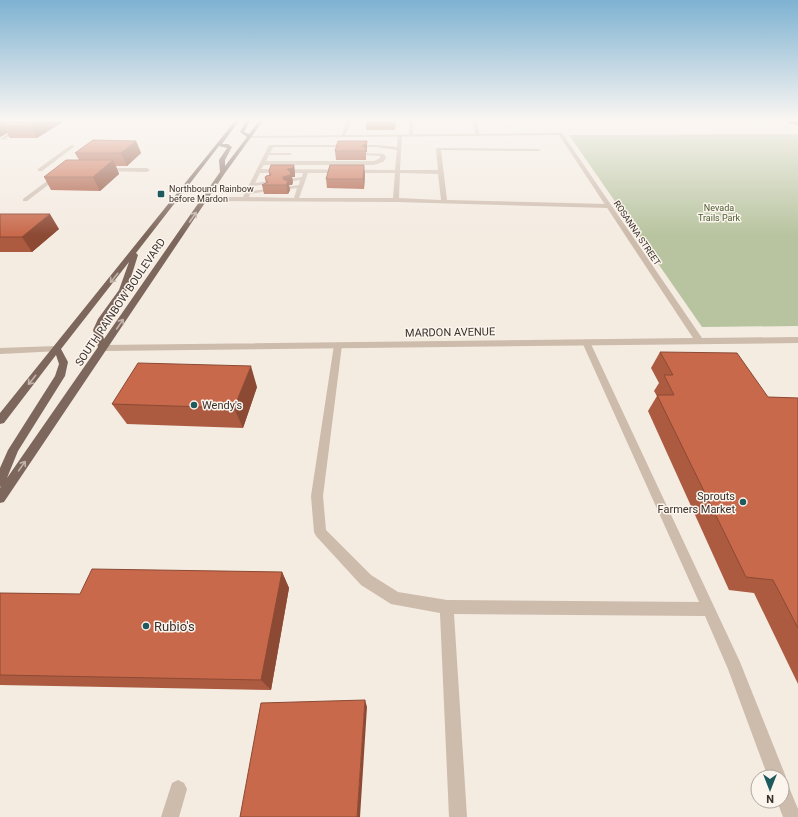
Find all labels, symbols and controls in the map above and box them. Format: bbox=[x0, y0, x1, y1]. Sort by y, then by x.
place label: Northbound Rainbow before Mardon bbox=[169, 184, 254, 204]
marker: Northbound Rainbow before Mardon bbox=[156, 189, 166, 199]
street label: ROSANNA STREET bbox=[612, 199, 663, 268]
park label: Nevada Trails Park bbox=[698, 203, 741, 223]
one-way arrow bbox=[189, 212, 197, 223]
street label: SOUTH RAINBOW BOULEVARD bbox=[73, 236, 168, 369]
one-way arrow bbox=[109, 273, 118, 284]
one-way arrow bbox=[115, 319, 124, 330]
street label: MARDON AVENUE bbox=[405, 325, 495, 340]
one-way arrow bbox=[28, 374, 37, 385]
place label: Wendy's bbox=[202, 399, 242, 412]
marker: Wendy's bbox=[189, 400, 199, 410]
one-way arrow bbox=[18, 461, 26, 472]
place label: Sprouts Farmers Market bbox=[658, 490, 735, 516]
marker: Sprouts Farmers Market bbox=[738, 497, 748, 507]
place label: Rubio's bbox=[154, 619, 195, 634]
marker: Rubio's bbox=[141, 621, 151, 631]
north arrow bbox=[750, 769, 790, 809]
text: N bbox=[766, 792, 774, 805]

